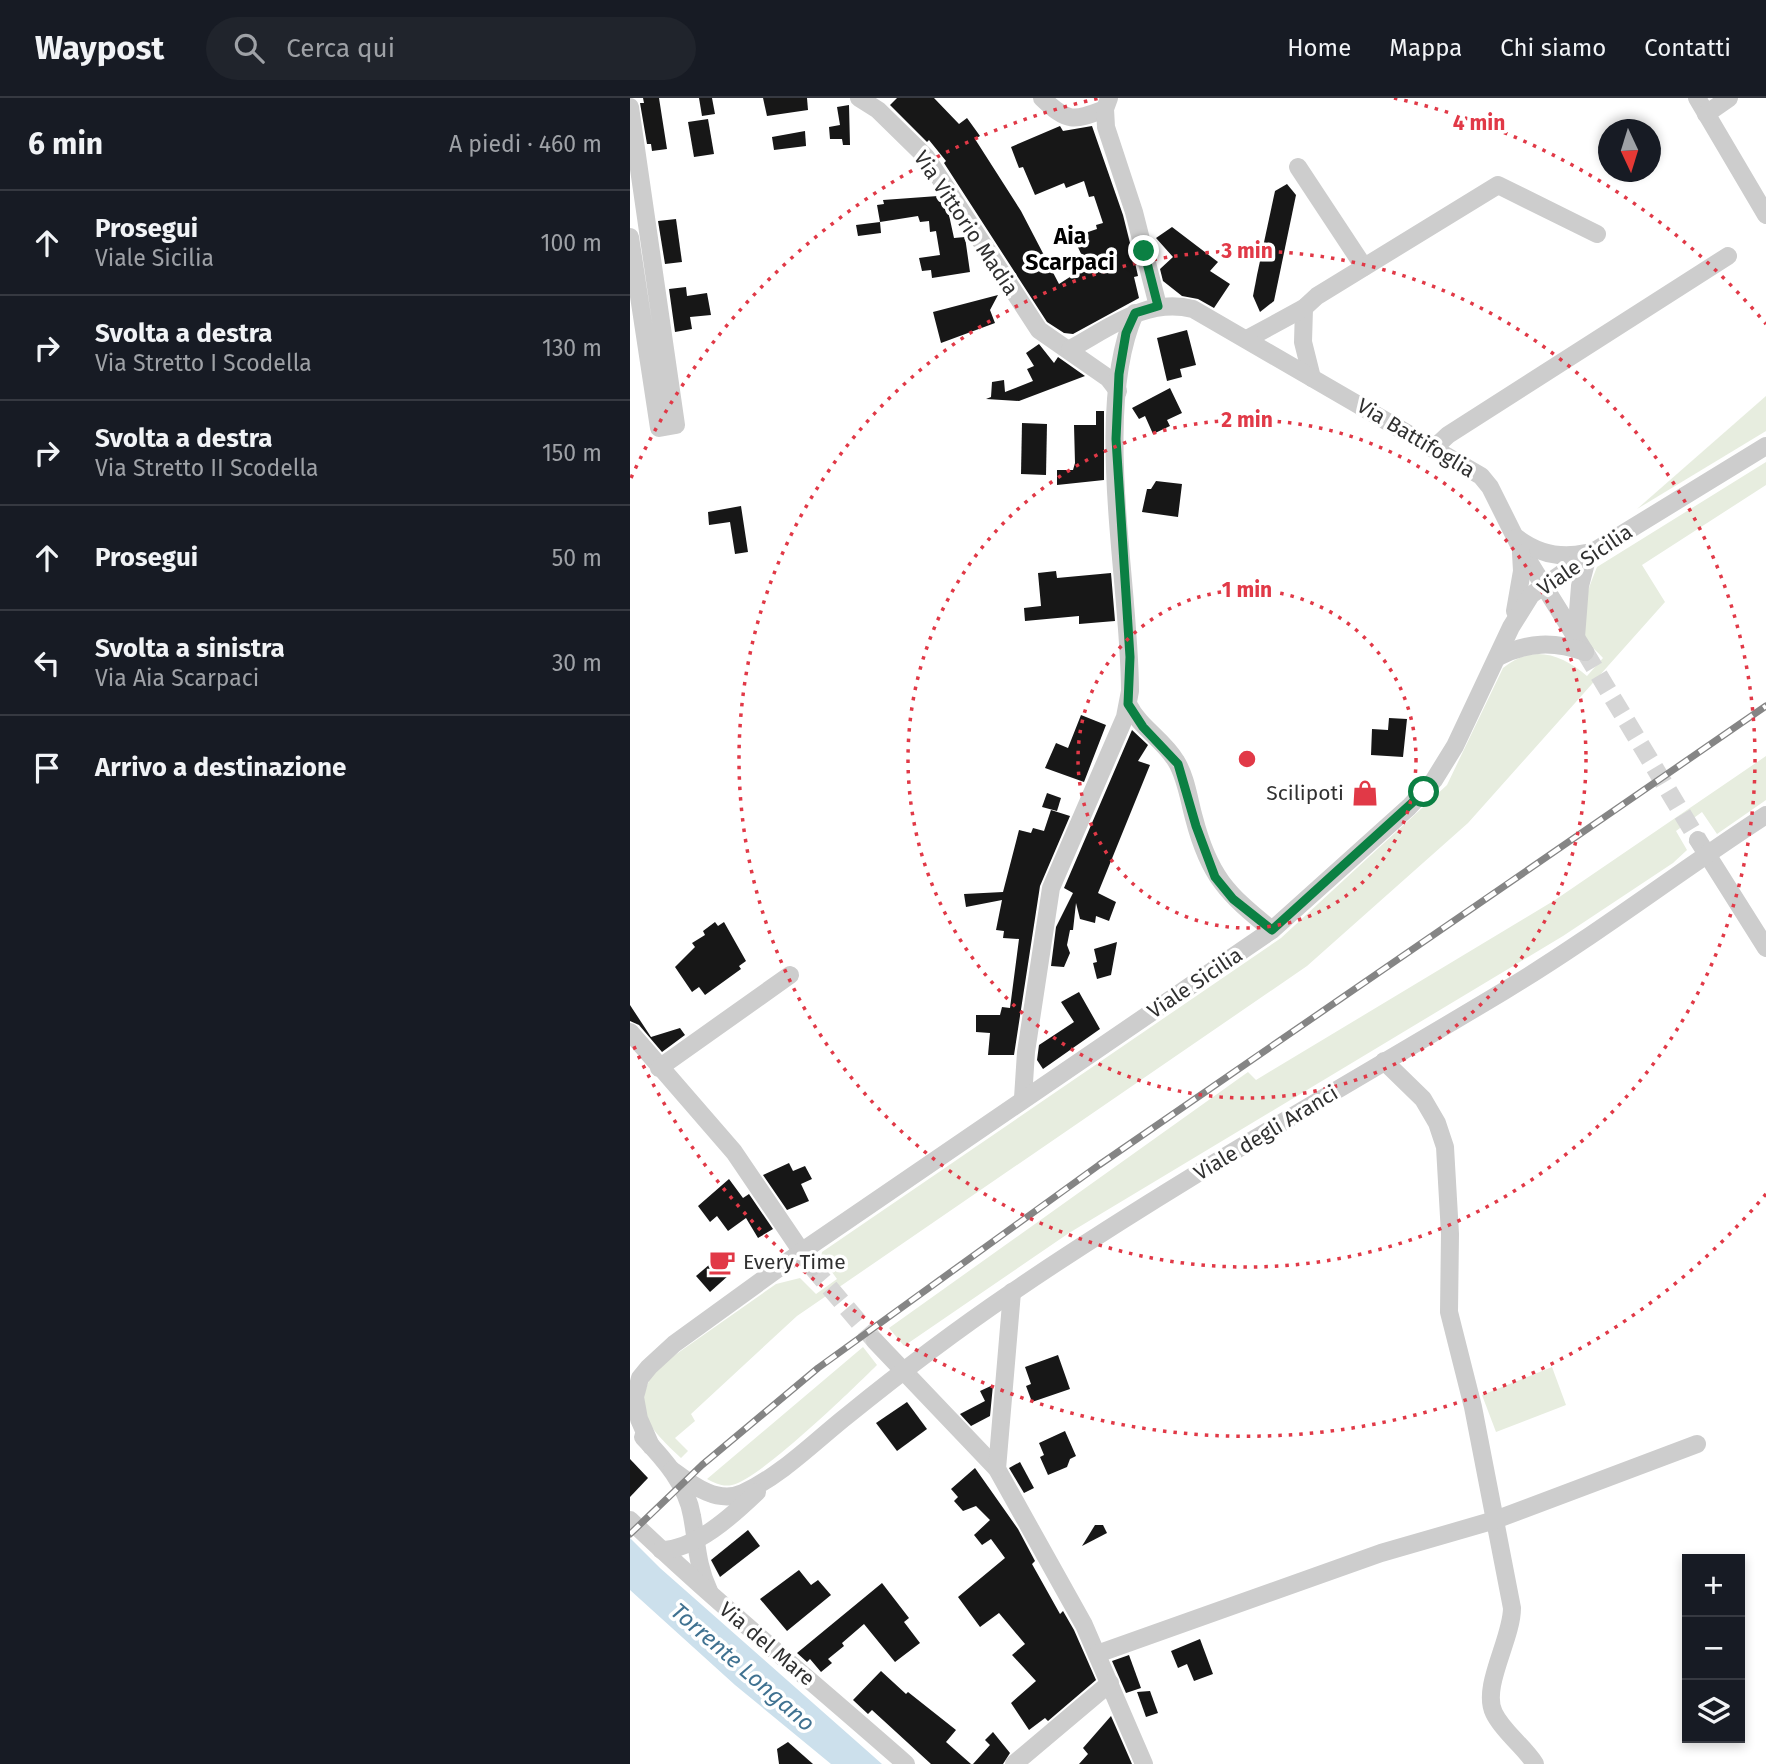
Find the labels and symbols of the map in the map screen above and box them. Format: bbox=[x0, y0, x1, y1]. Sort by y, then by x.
text: 4 min bbox=[1453, 110, 1505, 136]
north arrow bbox=[1598, 119, 1661, 182]
street label: Via Vittorio Madia bbox=[908, 146, 1024, 300]
district label: Aia Scarpaci bbox=[1025, 222, 1115, 276]
route end bbox=[1128, 235, 1159, 266]
text: 3 min bbox=[1220, 238, 1273, 264]
street label: Via Battifoglia bbox=[1352, 393, 1480, 483]
text: 2 min bbox=[1221, 407, 1273, 433]
street label: Viale Sicilia bbox=[1533, 519, 1637, 601]
text: 1 min bbox=[1222, 577, 1272, 603]
centre of rings bbox=[1235, 747, 1259, 771]
route start bbox=[1408, 776, 1439, 807]
shop icon: Scilipoti bbox=[1350, 778, 1380, 808]
place label: Scilipoti bbox=[1266, 780, 1344, 806]
street label: Viale Sicilia bbox=[1143, 942, 1247, 1024]
street label: Viale degli Aranci bbox=[1189, 1080, 1343, 1186]
cafe icon: Every Time bbox=[707, 1247, 737, 1277]
place label: Every Time bbox=[743, 1249, 846, 1275]
street label: Via del Mare bbox=[714, 1596, 820, 1692]
water label: Torrente Longano bbox=[665, 1597, 821, 1737]

